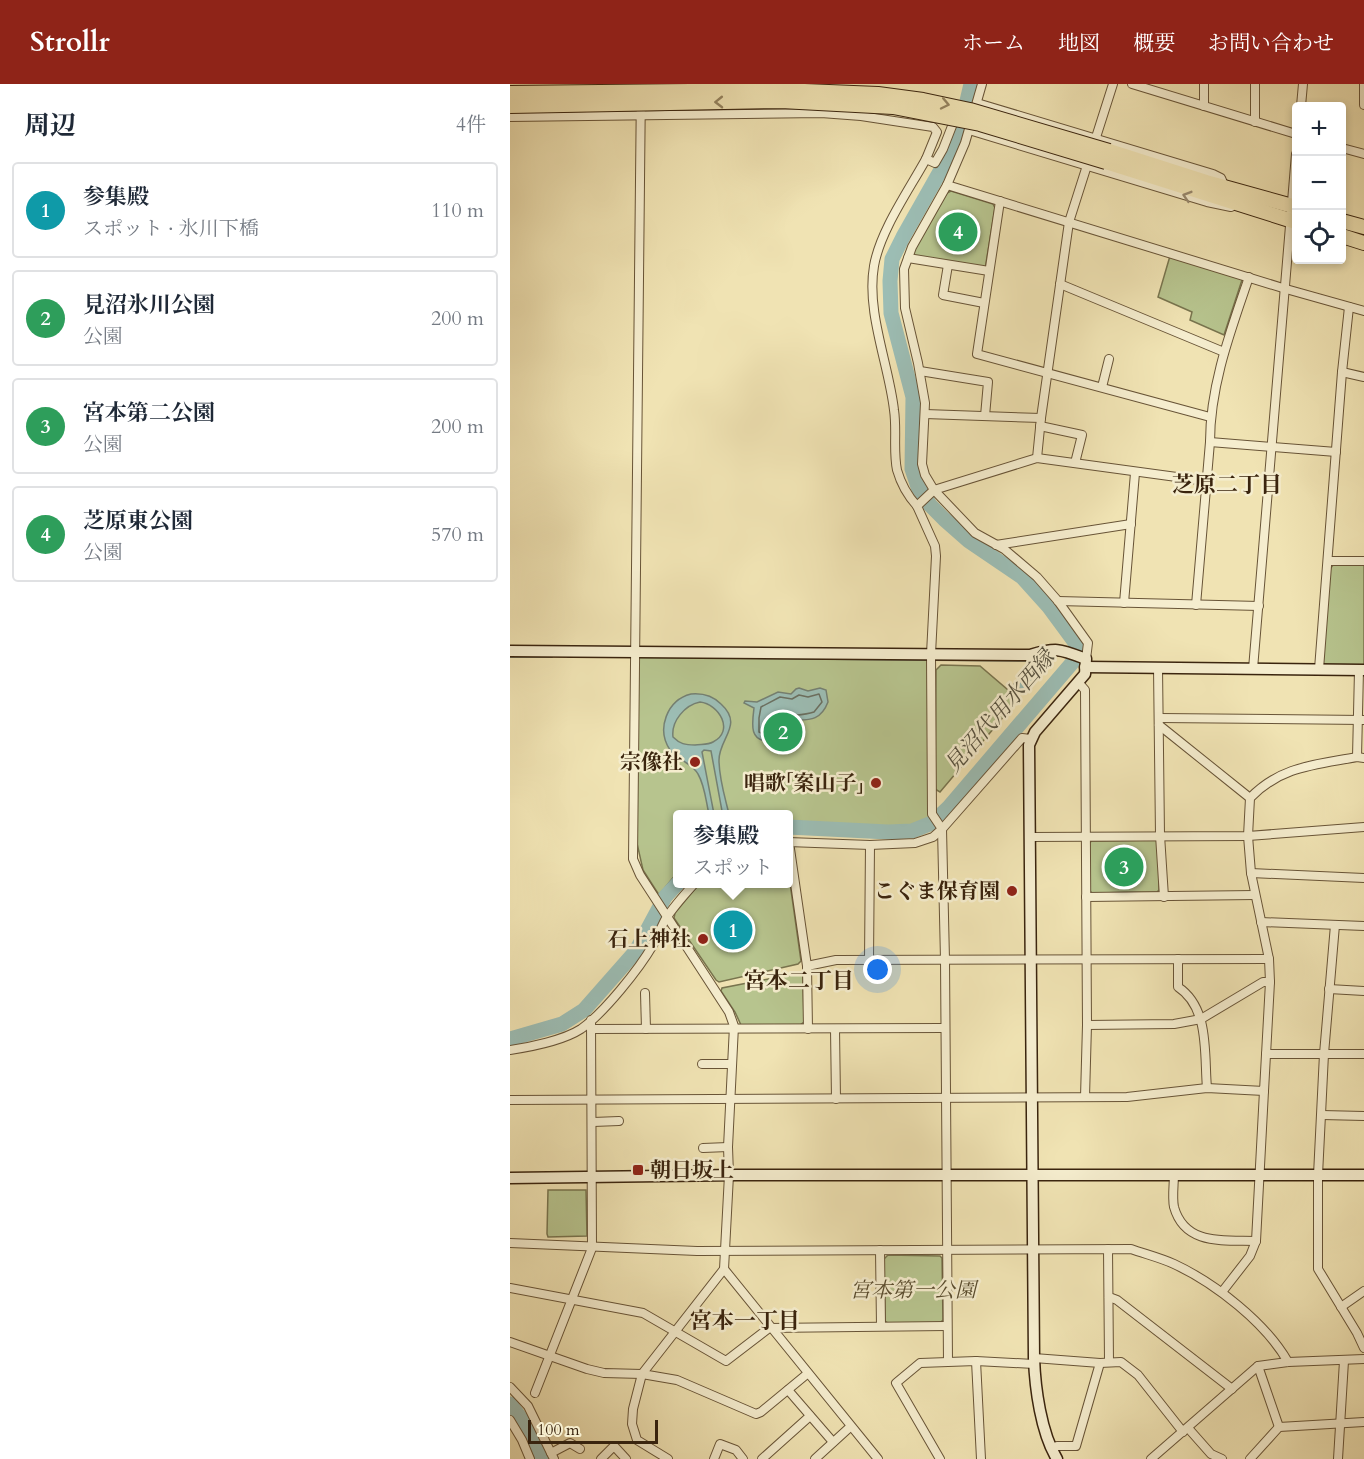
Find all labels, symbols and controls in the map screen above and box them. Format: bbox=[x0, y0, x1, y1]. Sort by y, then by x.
text: Strollr bbox=[30, 23, 110, 61]
text: ホーム bbox=[962, 29, 1025, 58]
text: 地図 bbox=[1058, 29, 1100, 58]
text: 概要 bbox=[1133, 29, 1175, 58]
text: お問い合わせ bbox=[1208, 29, 1334, 58]
one-way arrow bbox=[715, 96, 724, 109]
one-way arrow bbox=[940, 97, 950, 110]
map controls bbox=[1292, 102, 1346, 264]
button: + bbox=[1292, 102, 1346, 156]
text: 周辺 bbox=[24, 108, 76, 143]
text: 4件 bbox=[456, 111, 486, 138]
button: − bbox=[1292, 156, 1346, 210]
text: 参集殿 bbox=[83, 182, 149, 212]
one-way arrow bbox=[1182, 191, 1193, 203]
text: 1 bbox=[40, 197, 51, 224]
text: 110 m bbox=[431, 197, 484, 224]
pin: 4 bbox=[938, 210, 978, 254]
button: locate bbox=[1292, 210, 1346, 264]
text: スポット · 氷川下橋 bbox=[83, 215, 259, 242]
text: 見沼氷川公園 bbox=[83, 290, 215, 320]
text: 2 bbox=[40, 305, 51, 332]
text: 200 m bbox=[431, 305, 484, 332]
text: 公園 bbox=[83, 323, 123, 350]
text: 宮本第二公園 bbox=[83, 398, 215, 428]
text: 3 bbox=[40, 413, 51, 440]
text: 200 m bbox=[431, 413, 484, 440]
text: 公園 bbox=[83, 431, 123, 458]
district label: 芝原二丁目 bbox=[1172, 470, 1282, 500]
text: 芝原東公園 bbox=[83, 506, 193, 536]
text: 4 bbox=[40, 521, 51, 548]
text: 570 m bbox=[431, 521, 484, 548]
text: 公園 bbox=[83, 539, 123, 566]
water label: 見沼代用水西縁 bbox=[938, 641, 1064, 780]
pin: 2 bbox=[764, 710, 802, 754]
place label: 宗像社 bbox=[620, 748, 683, 777]
marker: 宗像社 bbox=[688, 755, 702, 769]
place label: 唱歌「案山子」 bbox=[744, 769, 864, 798]
marker: 唱歌「案山子」 bbox=[869, 776, 883, 790]
popup bbox=[673, 810, 793, 888]
text: 参集殿 bbox=[693, 821, 759, 851]
pin: 3 bbox=[1104, 844, 1144, 890]
text: スポット bbox=[693, 854, 773, 881]
place label: こぐま保育園 bbox=[874, 877, 1000, 906]
marker: こぐま保育園 bbox=[1005, 884, 1019, 898]
pin: 1 bbox=[714, 908, 752, 952]
place label: 石上神社 bbox=[607, 925, 691, 954]
marker: 石上神社 bbox=[696, 932, 710, 946]
your location bbox=[863, 955, 892, 984]
district label: 宮本二丁目 bbox=[744, 966, 854, 996]
place label: 朝日坂上 bbox=[650, 1156, 734, 1185]
marker: 朝日坂上 bbox=[631, 1163, 645, 1177]
park label: 宮本第一公園 bbox=[850, 1276, 979, 1305]
district label: 宮本一丁目 bbox=[690, 1306, 800, 1336]
scale bar bbox=[528, 1417, 658, 1444]
text: 100 m bbox=[537, 1419, 579, 1441]

